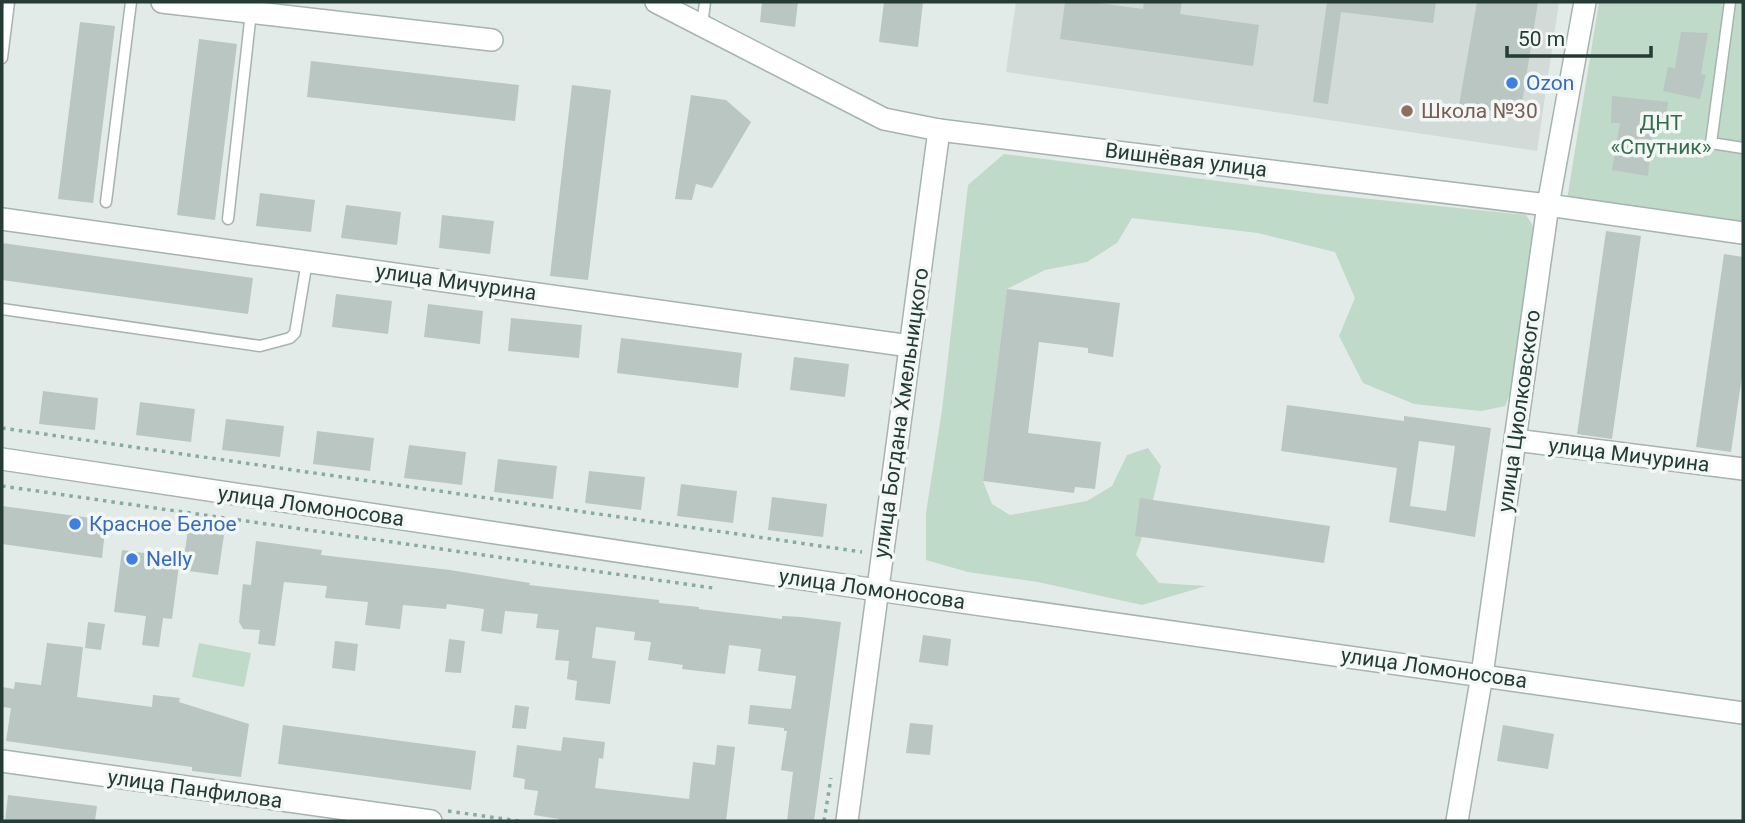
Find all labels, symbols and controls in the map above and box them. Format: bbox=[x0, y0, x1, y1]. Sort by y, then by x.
scale bar bbox=[1507, 14, 1650, 58]
text: 50 m bbox=[1518, 27, 1565, 51]
place label: Ozon bbox=[1526, 71, 1574, 95]
marker: Ozon bbox=[1504, 75, 1520, 91]
place label: Школа №30 bbox=[1421, 99, 1538, 123]
marker: Школа №30 bbox=[1399, 103, 1415, 119]
park label: ДНТ «Спутник» bbox=[1610, 111, 1712, 159]
street label: Вишнёвая улица bbox=[1104, 138, 1268, 182]
street label: улица Мичурина bbox=[374, 259, 538, 305]
street label: улица Богдана Хмельницкого bbox=[869, 266, 933, 560]
street label: улица Циолковского bbox=[1493, 308, 1545, 514]
street label: улица Мичурина bbox=[1547, 433, 1711, 477]
street label: улица Ломоносова bbox=[216, 481, 406, 531]
place label: Красное Белое bbox=[89, 512, 237, 536]
marker: Красное Белое bbox=[67, 516, 83, 532]
place label: Nelly bbox=[146, 547, 192, 571]
marker: Nelly bbox=[124, 551, 140, 567]
street label: улица Ломоносова bbox=[777, 564, 967, 614]
street label: улица Ломоносова bbox=[1339, 643, 1529, 693]
street label: улица Панфилова bbox=[106, 765, 284, 813]

